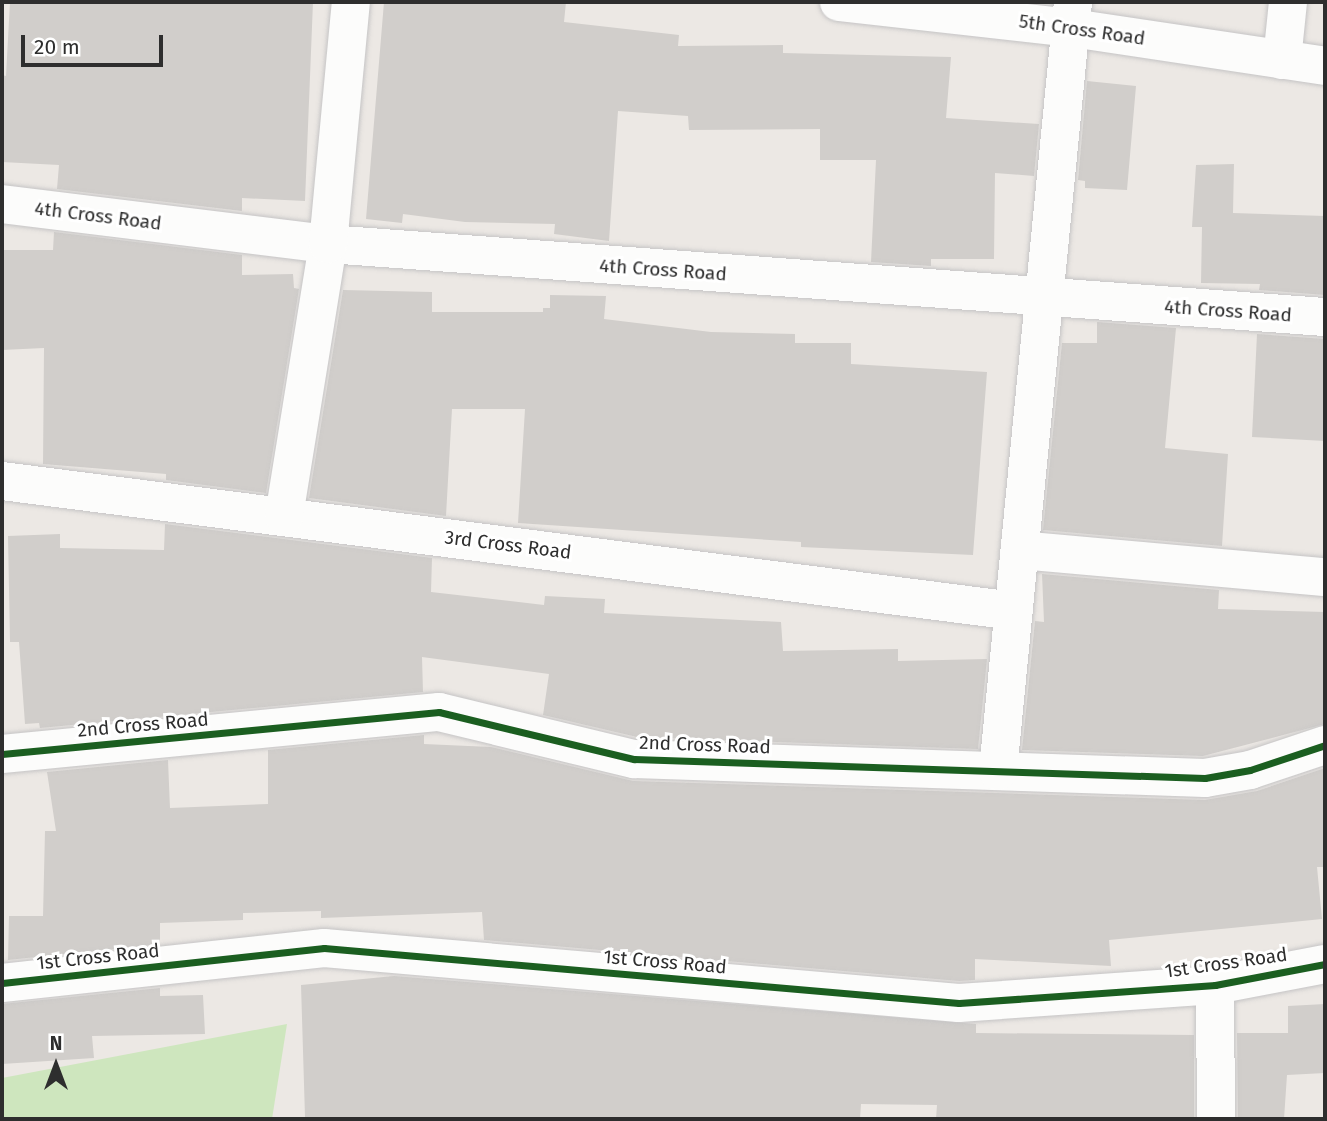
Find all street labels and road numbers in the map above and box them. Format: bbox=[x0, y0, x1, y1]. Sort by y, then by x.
street label: 5th Cross Road bbox=[1018, 10, 1146, 50]
street label: 4th Cross Road bbox=[33, 197, 163, 235]
street label: 4th Cross Road bbox=[598, 254, 728, 286]
street label: 4th Cross Road bbox=[1163, 295, 1293, 327]
street label: 3rd Cross Road bbox=[443, 526, 573, 564]
street label: 2nd Cross Road bbox=[76, 708, 210, 742]
street label: 2nd Cross Road bbox=[639, 731, 771, 759]
street label: 1st Cross Road bbox=[35, 939, 161, 975]
street label: 1st Cross Road bbox=[1163, 943, 1289, 983]
street label: 1st Cross Road bbox=[602, 945, 728, 979]

